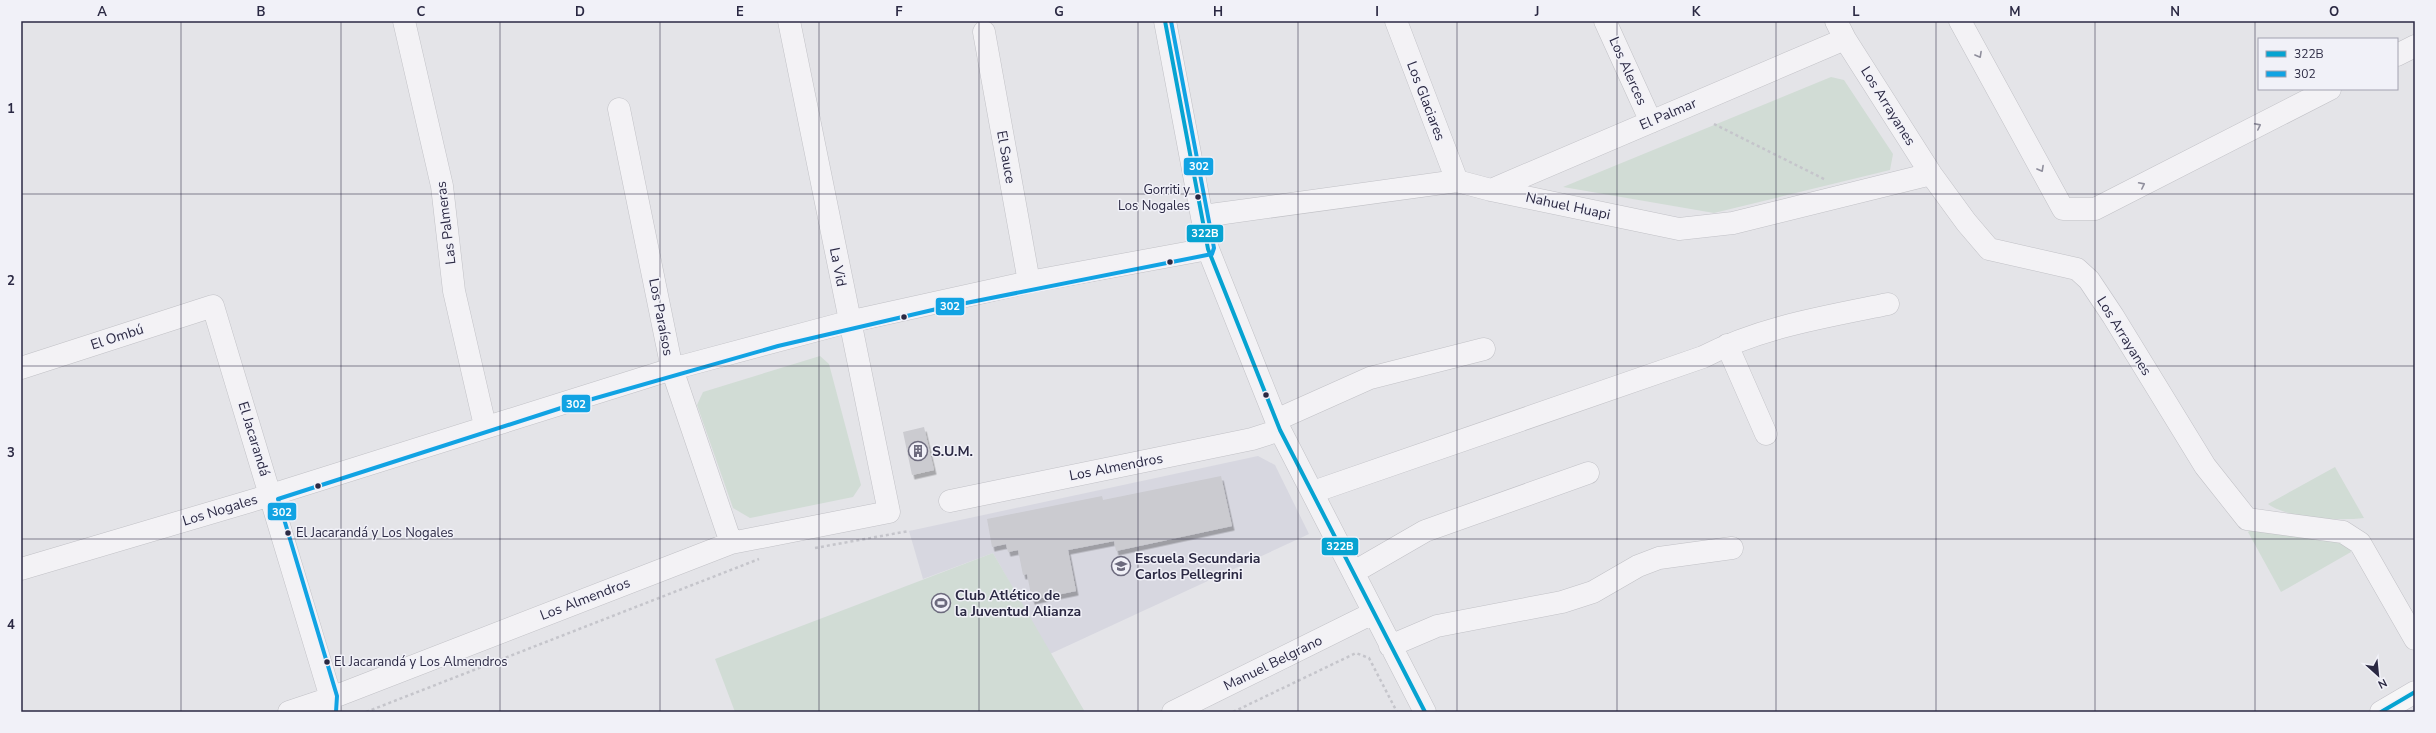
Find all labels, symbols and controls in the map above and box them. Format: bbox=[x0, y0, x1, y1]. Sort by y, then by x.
text: A bbox=[97, 3, 107, 21]
text: B bbox=[257, 3, 266, 21]
text: C bbox=[417, 3, 426, 21]
text: D bbox=[575, 3, 585, 21]
text: E bbox=[736, 3, 744, 21]
text: F bbox=[895, 3, 903, 21]
text: G bbox=[1054, 3, 1064, 21]
text: H bbox=[1213, 3, 1223, 21]
text: I bbox=[1375, 3, 1379, 21]
text: J bbox=[1534, 3, 1539, 21]
text: K bbox=[1692, 3, 1701, 21]
text: L bbox=[1852, 3, 1860, 21]
text: M bbox=[2009, 3, 2021, 21]
text: N bbox=[2170, 3, 2180, 21]
text: O bbox=[2329, 3, 2339, 21]
street label: Los Alerces bbox=[1605, 34, 1652, 108]
legend bbox=[2258, 38, 2398, 90]
text: 322B bbox=[2294, 46, 2324, 62]
one-way arrow bbox=[1974, 51, 1982, 58]
street label: Los Glaciares bbox=[1402, 59, 1450, 144]
street label: Los Arrayanes bbox=[1856, 63, 1920, 149]
text: 302 bbox=[2294, 66, 2316, 82]
street label: El Palmar bbox=[1636, 93, 1700, 135]
text: 1 bbox=[7, 100, 15, 118]
one-way arrow bbox=[2254, 123, 2261, 131]
street label: El Sauce bbox=[992, 129, 1020, 185]
line badge: 302 bbox=[1183, 157, 1214, 176]
text: 302 bbox=[1189, 159, 1209, 174]
one-way arrow bbox=[2037, 165, 2044, 173]
street label: Las Palmeras bbox=[431, 180, 461, 266]
place label: Gorriti y Los Nogales bbox=[1118, 181, 1190, 215]
one-way arrow bbox=[2138, 182, 2145, 190]
street label: Nahuel Huapi bbox=[1524, 188, 1612, 224]
marker: Gorriti y Los Nogales bbox=[1193, 192, 1203, 202]
line badge: 322B bbox=[1186, 224, 1224, 243]
text: 322B bbox=[1191, 226, 1219, 241]
street label: La Vid bbox=[825, 246, 851, 288]
unlabelled marker bbox=[1165, 257, 1175, 267]
text: 2 bbox=[7, 272, 15, 290]
street label: Los Paraísos bbox=[644, 277, 678, 358]
street label: Los Arrayanes bbox=[2092, 293, 2156, 379]
line badge: 302 bbox=[935, 297, 965, 316]
text: 302 bbox=[940, 299, 960, 314]
unlabelled marker bbox=[899, 312, 909, 322]
street label: El Ombú bbox=[88, 320, 146, 354]
unlabelled marker bbox=[1261, 390, 1271, 400]
line badge: 302 bbox=[561, 394, 591, 413]
text: 302 bbox=[566, 397, 586, 412]
street label: El Jacarandá bbox=[234, 399, 274, 479]
building icon: S.U.M. bbox=[907, 440, 929, 462]
place label: S.U.M. bbox=[932, 442, 973, 461]
text: 3 bbox=[7, 444, 15, 462]
street label: Los Almendros bbox=[1068, 449, 1165, 485]
unlabelled marker bbox=[313, 481, 323, 491]
street label: Los Nogales bbox=[180, 489, 260, 530]
line badge: 302 bbox=[267, 502, 297, 521]
text: 302 bbox=[272, 505, 292, 520]
place label: El Jacarandá y Los Nogales bbox=[296, 524, 454, 542]
marker: El Jacarandá y Los Nogales bbox=[283, 528, 293, 538]
line badge: 322B bbox=[1321, 537, 1359, 556]
text: 322B bbox=[1326, 539, 1354, 554]
place label: Escuela Secundaria Carlos Pellegrini bbox=[1135, 549, 1260, 584]
school or university icon: Escuela Secundaria Carlos Pellegrini bbox=[1110, 555, 1132, 577]
street label: Los Almendros bbox=[537, 573, 633, 625]
place label: Club Atlético de la Juventud Alianza bbox=[955, 586, 1081, 621]
sports icon: Club Atlético de la Juventud Alianza bbox=[930, 592, 952, 614]
text: 4 bbox=[7, 616, 15, 634]
street label: Manuel Belgrano bbox=[1220, 631, 1326, 695]
place label: El Jacarandá y Los Almendros bbox=[334, 653, 508, 671]
north arrow bbox=[2358, 655, 2398, 695]
marker: El Jacarandá y Los Almendros bbox=[322, 657, 332, 667]
text: N bbox=[2375, 675, 2389, 692]

